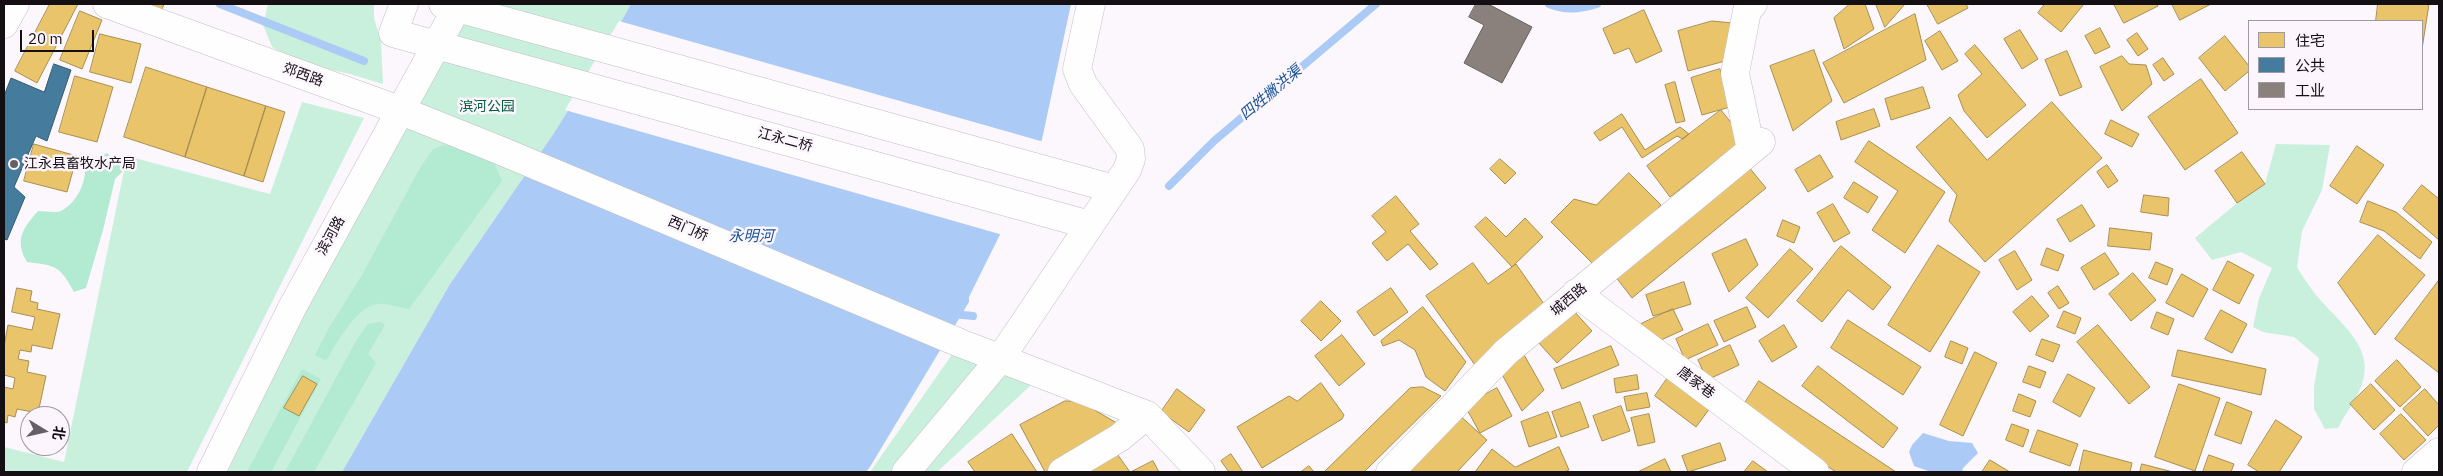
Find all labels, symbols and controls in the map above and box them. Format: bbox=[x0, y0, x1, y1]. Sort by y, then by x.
scale bar bbox=[22, 20, 96, 52]
legend bbox=[2248, 20, 2423, 110]
text: 20 m bbox=[28, 29, 63, 48]
text: 住宅 bbox=[2295, 31, 2325, 50]
text: 公共 bbox=[2295, 56, 2325, 75]
street label: 郊西路 bbox=[280, 60, 326, 90]
water label: 四姓撇洪渠 bbox=[1236, 62, 1306, 124]
text: 工业 bbox=[2295, 81, 2325, 100]
park label: 滨河公园 bbox=[459, 99, 515, 115]
street label: 江永二桥 bbox=[756, 125, 814, 155]
place label: 江永县畜牧水产局 bbox=[24, 156, 136, 172]
marker: 江永县畜牧水产局 bbox=[8, 158, 20, 170]
street label: 西门桥 bbox=[665, 213, 711, 245]
street label: 滨河路 bbox=[313, 214, 349, 258]
water label: 永明河 bbox=[729, 228, 773, 246]
street label: 城西路 bbox=[1548, 280, 1590, 320]
street label: 唐家巷 bbox=[1674, 364, 1718, 402]
north arrow bbox=[20, 406, 70, 456]
text: 北 bbox=[49, 425, 69, 442]

